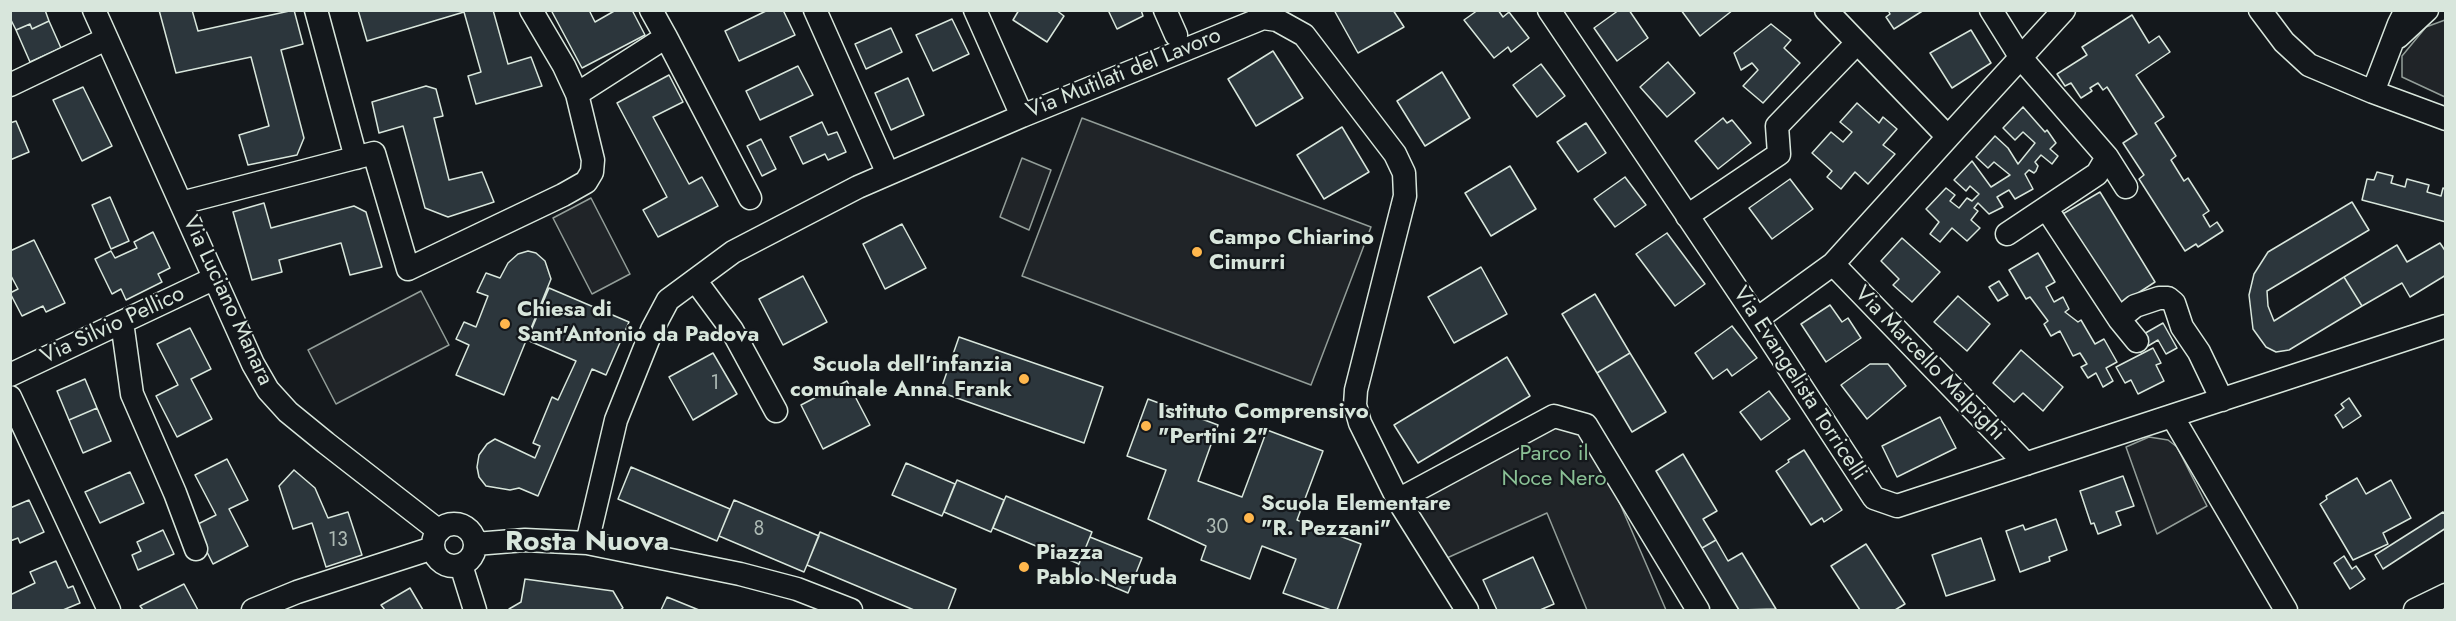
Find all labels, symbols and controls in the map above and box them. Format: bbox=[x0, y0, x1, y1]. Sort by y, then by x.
street label: Via Mutilati del Lavoro bbox=[1023, 23, 1225, 125]
street label: Via Luciano Manara bbox=[176, 212, 278, 390]
place label: Campo Chiarino Cimurri bbox=[1209, 226, 1374, 278]
marker: Campo Chiarino Cimurri bbox=[1190, 245, 1204, 259]
street label: Via Silvio Pellico bbox=[37, 281, 189, 371]
street label: Via Marcello Malpighi bbox=[1848, 281, 2010, 447]
street label: Via Evangelista Torricelli bbox=[1726, 282, 1872, 486]
place label: Chiesa di Sant'Antonio da Padova bbox=[517, 298, 759, 350]
marker: Chiesa di Sant'Antonio da Padova bbox=[498, 317, 512, 331]
place label: Scuola dell'infanzia comunale Anna Frank bbox=[790, 353, 1012, 404]
house number: 1 bbox=[711, 372, 719, 396]
marker: Scuola dell'infanzia comunale Anna Frank bbox=[1017, 372, 1031, 386]
place label: Istituto Comprensivo "Pertini 2" bbox=[1158, 400, 1369, 452]
marker: Istituto Comprensivo "Pertini 2" bbox=[1139, 419, 1153, 433]
park label: Parco il Noce Nero bbox=[1501, 442, 1607, 494]
place label: Scuola Elementare "R. Pezzani" bbox=[1261, 492, 1451, 544]
marker: Scuola Elementare "R. Pezzani" bbox=[1242, 511, 1256, 525]
house number: 30 bbox=[1206, 516, 1228, 540]
house number: 8 bbox=[754, 518, 764, 542]
district label: Rosta Nuova bbox=[505, 526, 669, 560]
house number: 13 bbox=[328, 529, 348, 553]
place label: Piazza Pablo Neruda bbox=[1036, 541, 1177, 592]
marker: Piazza Pablo Neruda bbox=[1017, 560, 1031, 574]

